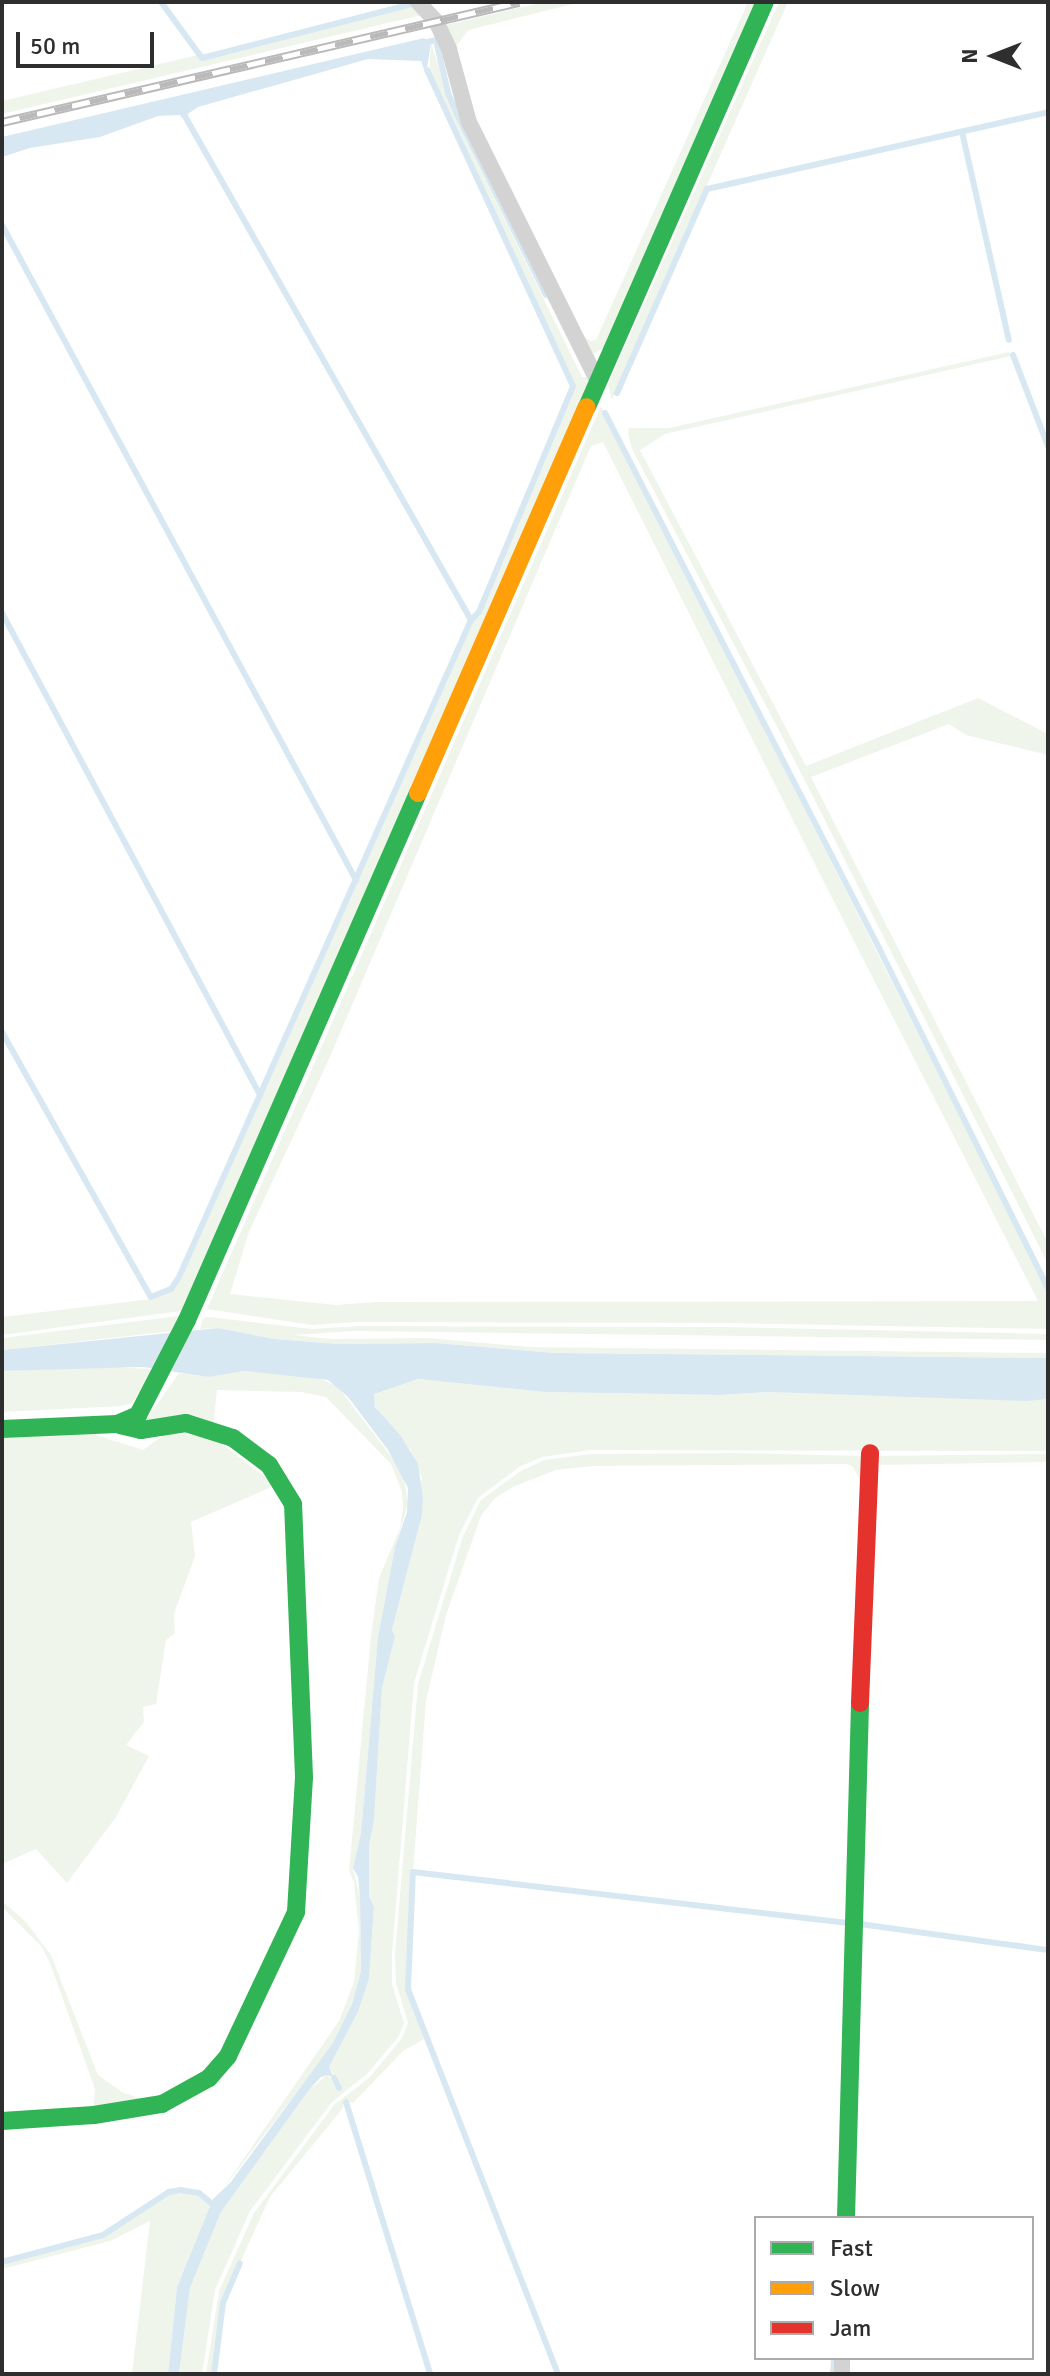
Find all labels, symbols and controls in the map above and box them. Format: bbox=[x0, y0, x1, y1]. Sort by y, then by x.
scale bar bbox=[20, 16, 158, 66]
north arrow bbox=[954, 16, 1034, 96]
text: 50 m bbox=[30, 31, 80, 61]
text: N bbox=[956, 48, 983, 64]
legend bbox=[754, 2216, 1034, 2360]
text: Fast bbox=[830, 2233, 873, 2263]
text: Slow bbox=[830, 2273, 880, 2303]
text: Jam bbox=[830, 2313, 871, 2343]

